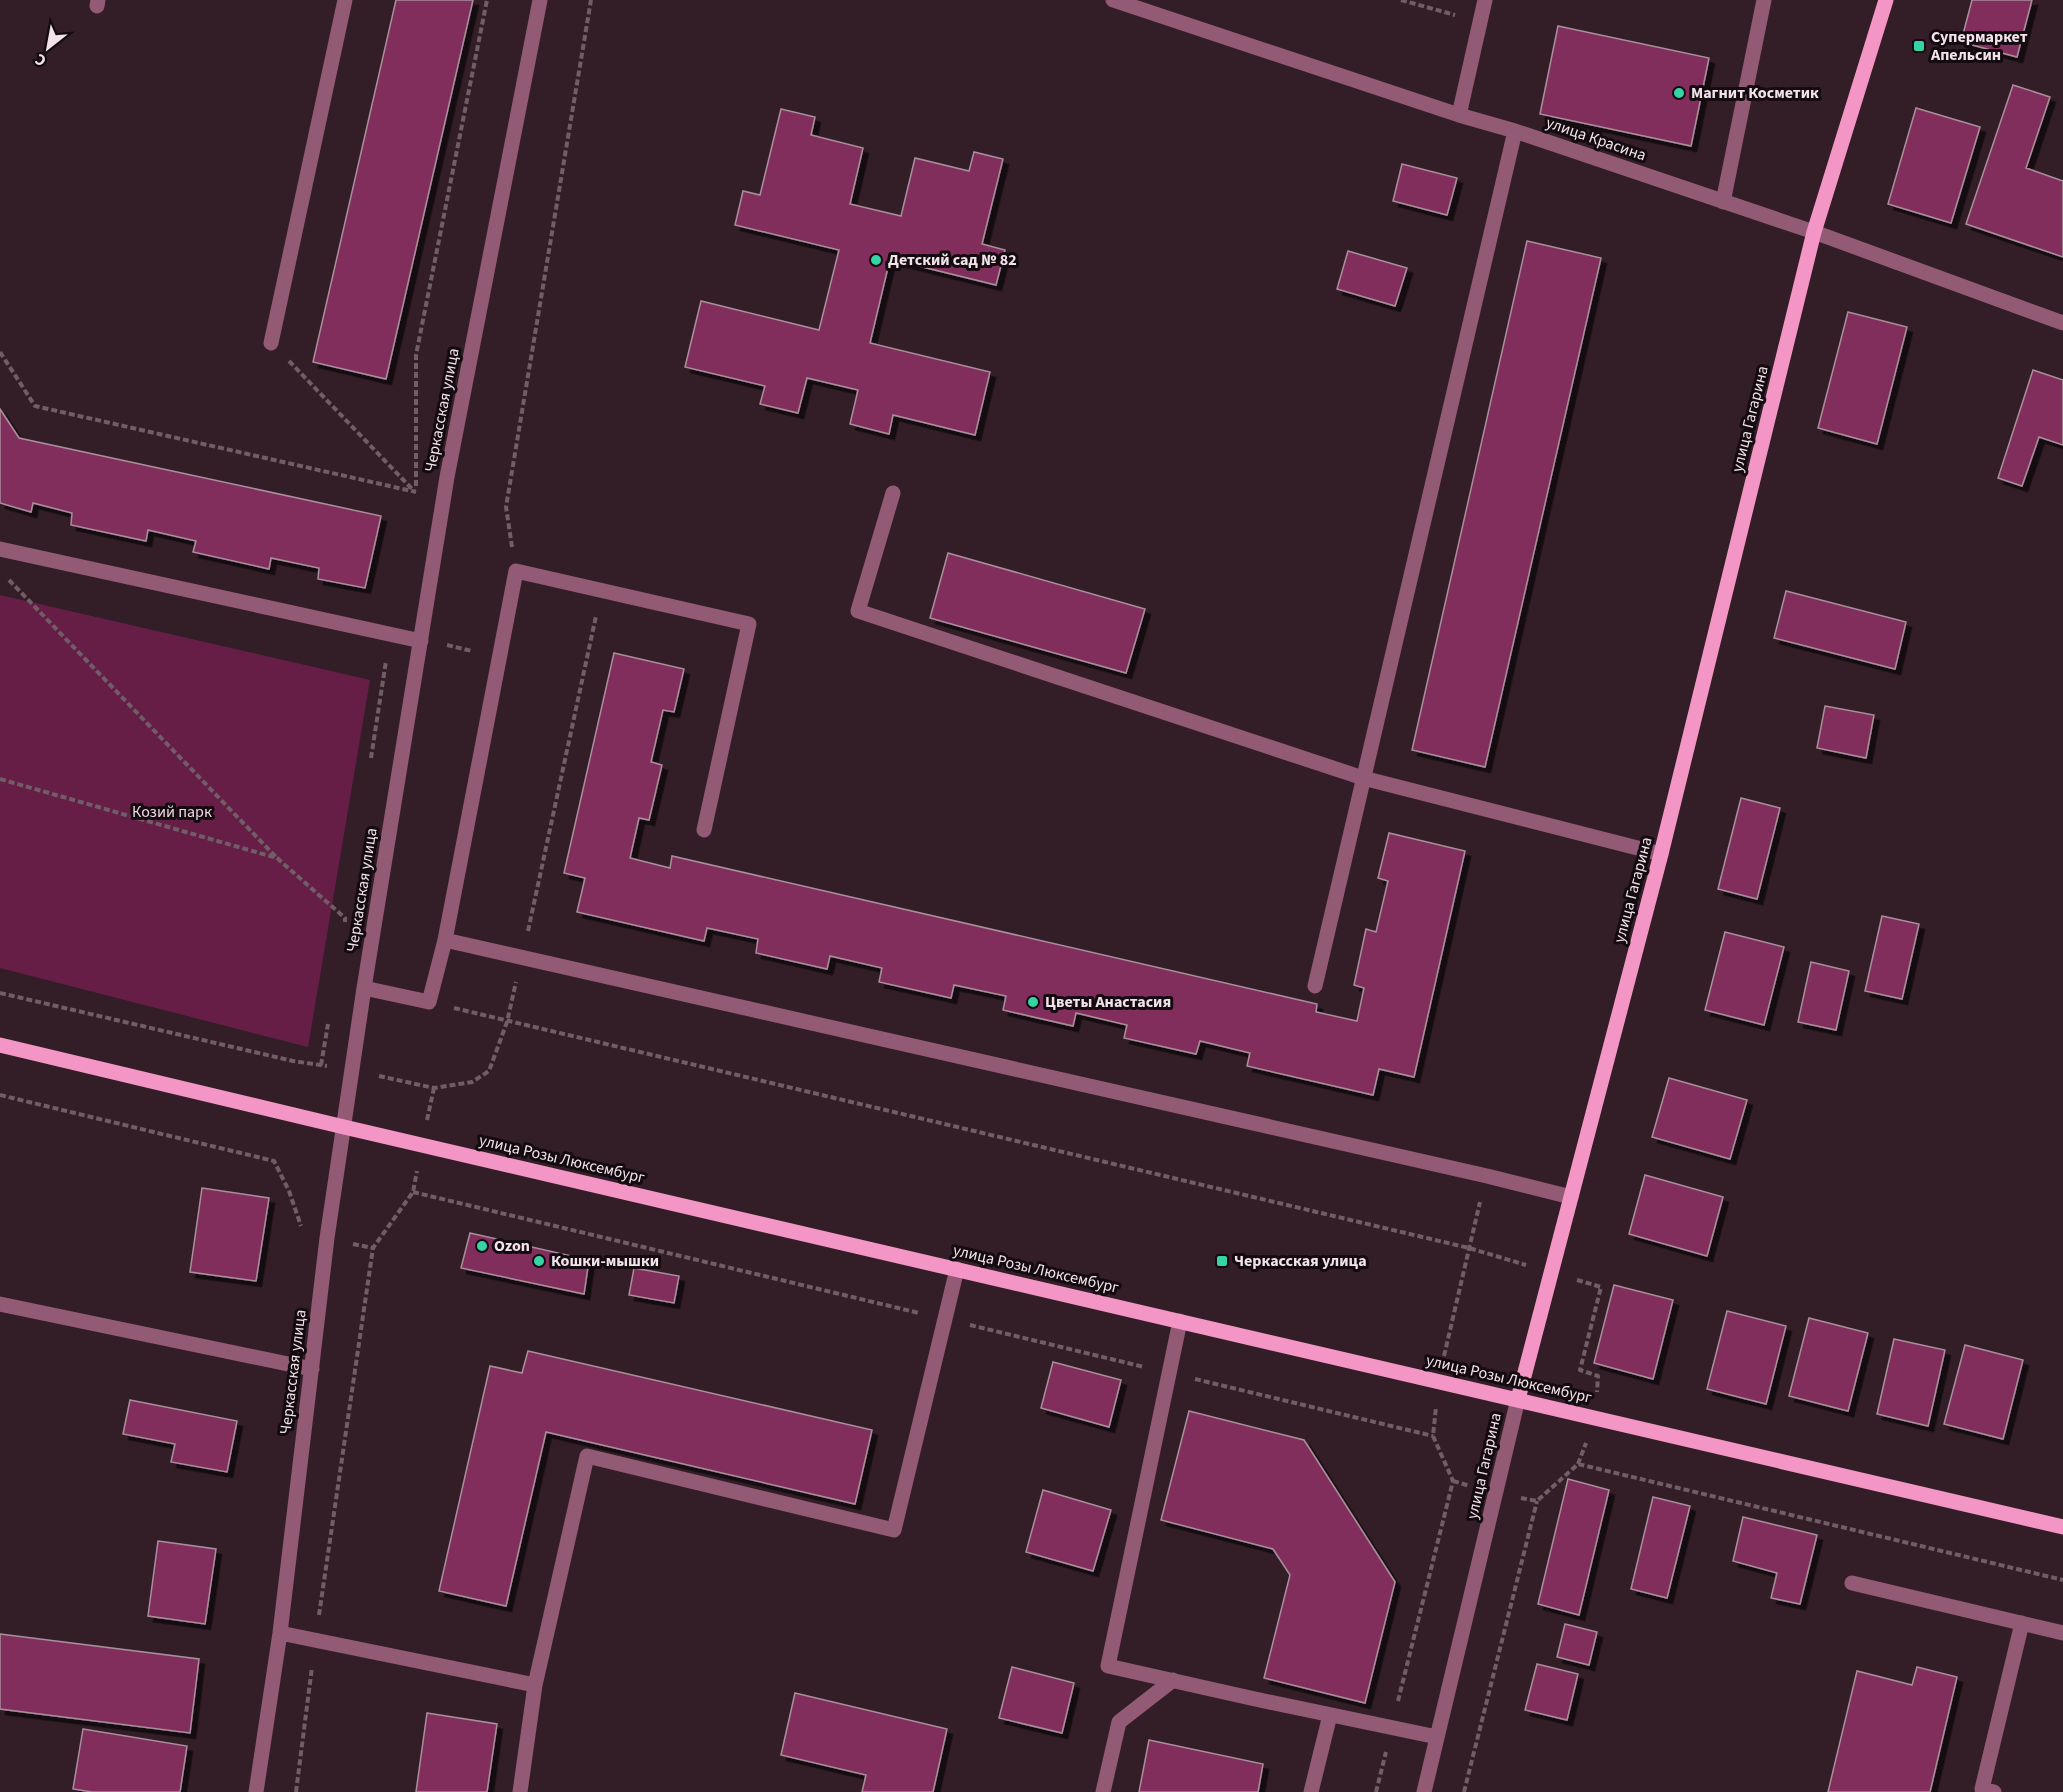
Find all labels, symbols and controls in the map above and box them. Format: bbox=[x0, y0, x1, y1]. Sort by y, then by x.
north arrow bbox=[18, 18, 78, 78]
place label: Супермаркет Апельсин bbox=[1930, 26, 2028, 66]
marker: Супермаркет Апельсин bbox=[1912, 39, 1926, 53]
text: С bbox=[31, 48, 50, 72]
place label: Магнит Косметик bbox=[1691, 82, 1819, 104]
marker: Магнит Косметик bbox=[1672, 86, 1686, 100]
street label: улица Красина bbox=[1543, 112, 1649, 166]
place label: Детский сад № 82 bbox=[888, 249, 1017, 271]
marker: Детский сад № 82 bbox=[869, 253, 883, 267]
street label: Черкасская улица bbox=[419, 346, 465, 474]
street label: улица Гагарина bbox=[1726, 364, 1774, 474]
park label: Козий парк bbox=[132, 801, 212, 823]
street label: Черкасская улица bbox=[341, 826, 383, 954]
street label: улица Гагарина bbox=[1608, 835, 1658, 945]
place label: Цветы Анастасия bbox=[1045, 991, 1171, 1013]
marker: Цветы Анастасия bbox=[1026, 995, 1040, 1009]
street label: улица Розы Люксембург bbox=[477, 1129, 647, 1189]
place label: Ozon bbox=[494, 1235, 530, 1257]
marker: Ozon bbox=[475, 1239, 489, 1253]
street label: улица Розы Люксембург bbox=[951, 1239, 1121, 1299]
place label: Кошки-мышки bbox=[551, 1250, 659, 1272]
place label: Черкасская улица bbox=[1234, 1250, 1367, 1272]
marker: Кошки-мышки bbox=[532, 1254, 546, 1268]
marker: Черкасская улица bbox=[1215, 1254, 1229, 1268]
street label: Черкасская улица bbox=[274, 1308, 312, 1436]
street label: улица Розы Люксембург bbox=[1424, 1349, 1594, 1409]
street label: улица Гагарина bbox=[1461, 1411, 1507, 1521]

